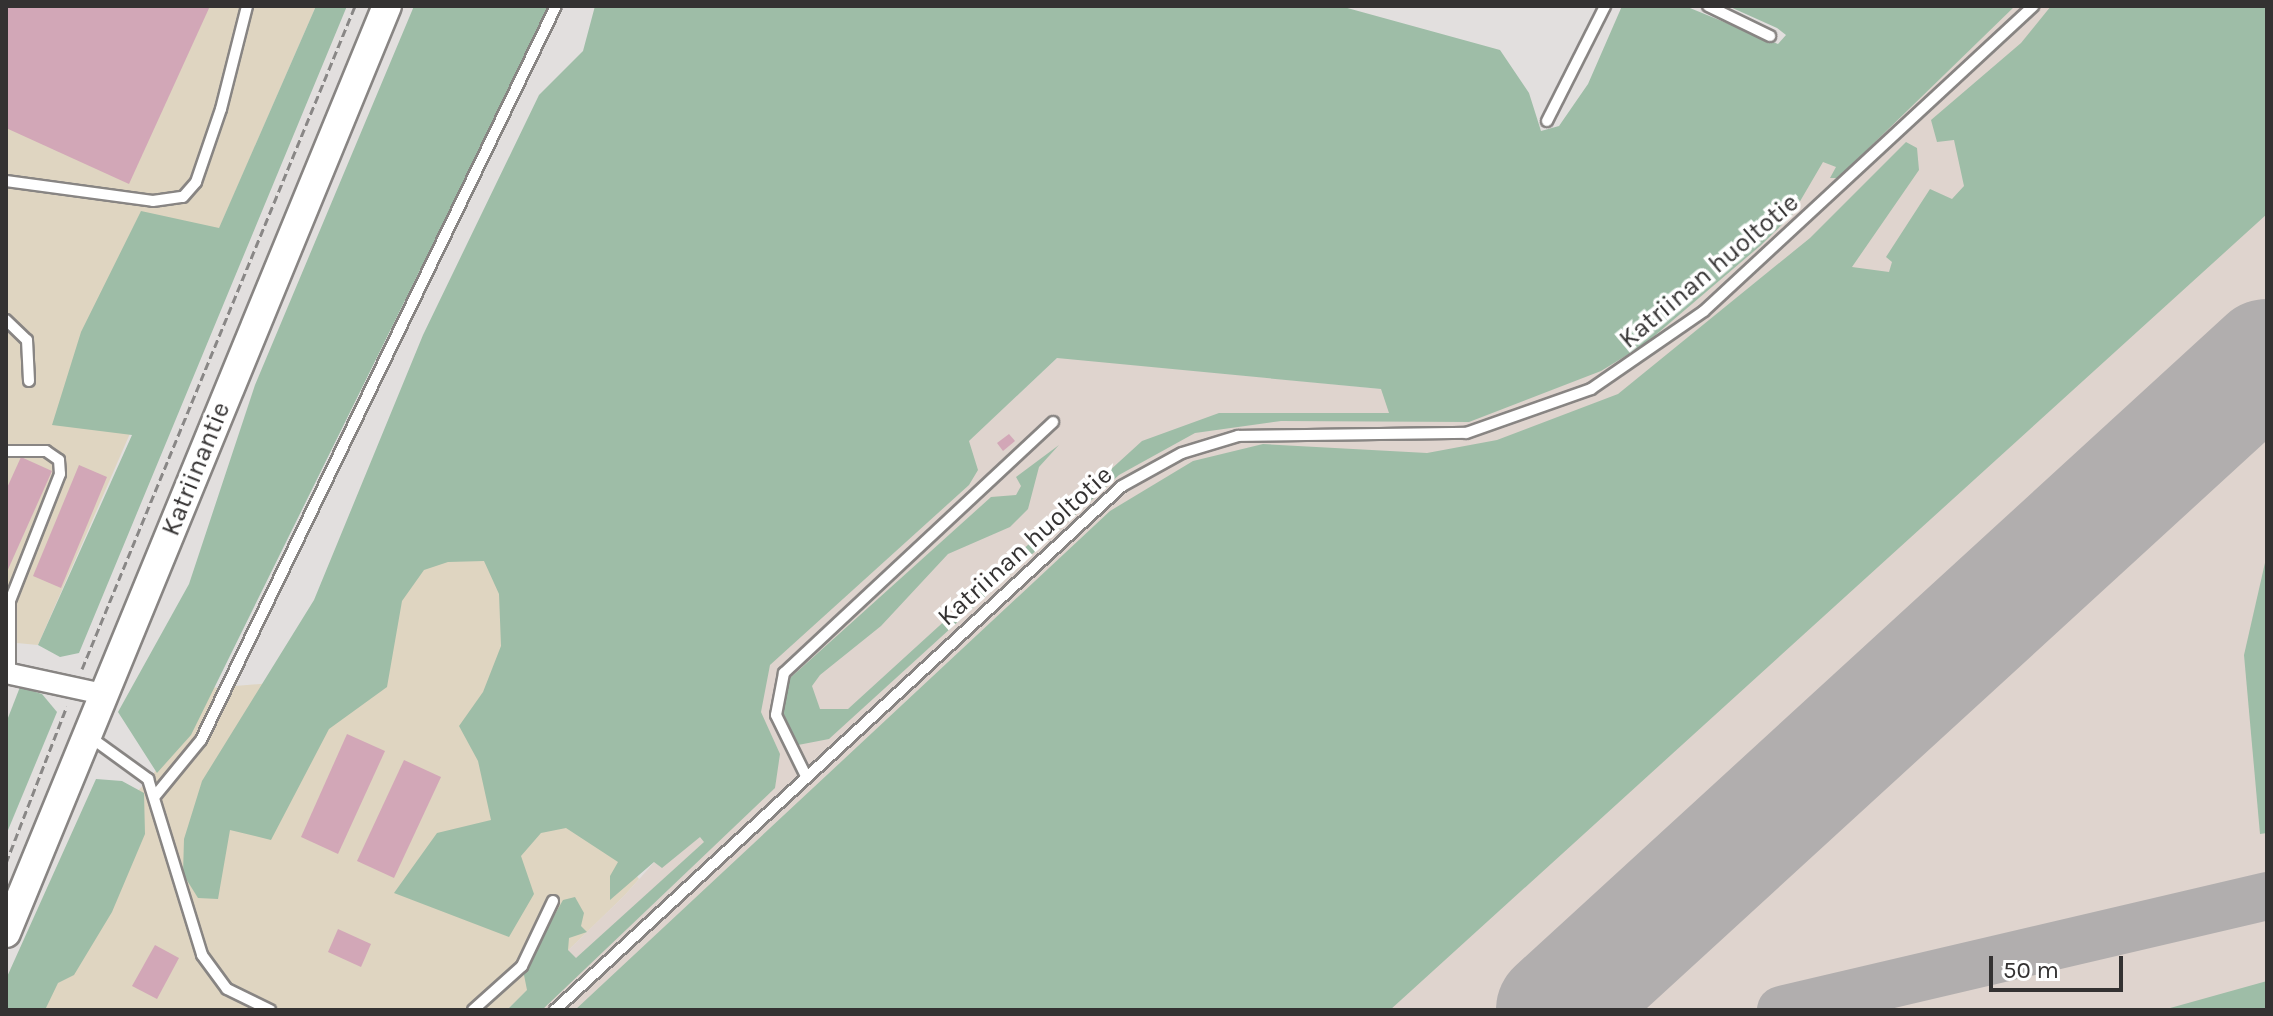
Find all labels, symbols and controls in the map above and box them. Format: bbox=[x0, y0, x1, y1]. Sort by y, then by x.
street label: Katriinan huoltotie bbox=[1613, 187, 1805, 355]
street label: Katriinantie bbox=[155, 398, 237, 540]
street label: Katriinan huoltotie bbox=[931, 459, 1119, 633]
scale bar bbox=[1993, 940, 2127, 990]
text: 50 m bbox=[2003, 956, 2059, 984]

